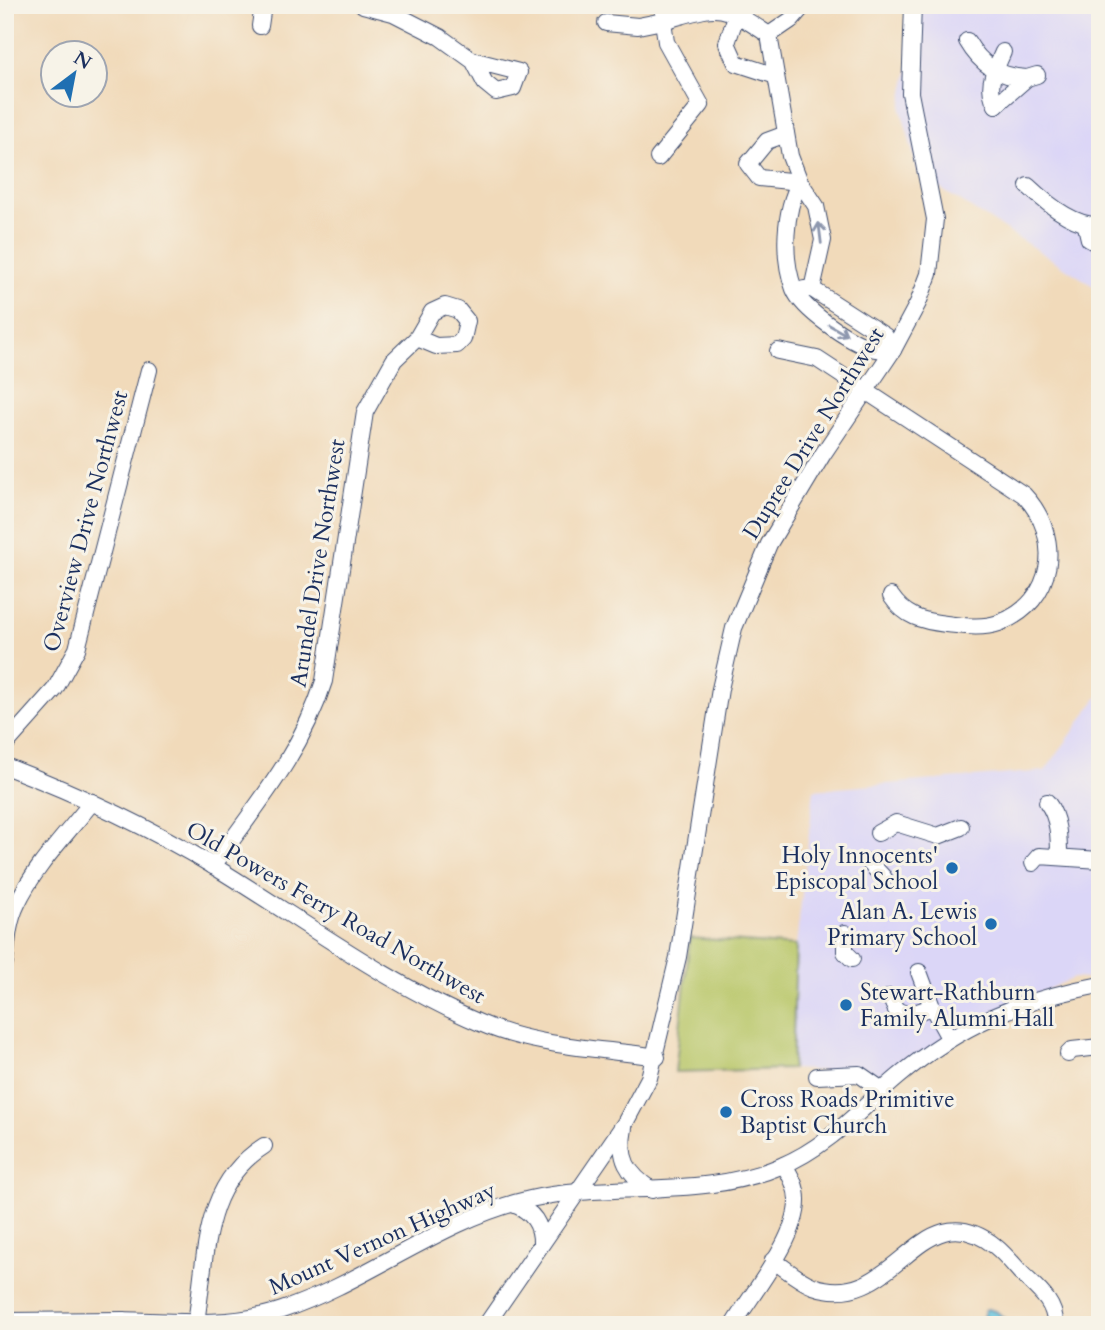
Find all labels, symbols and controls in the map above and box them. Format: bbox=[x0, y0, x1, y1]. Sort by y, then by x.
north arrow bbox=[38, 38, 108, 108]
text: N bbox=[69, 45, 97, 76]
one-way arrow bbox=[814, 222, 827, 245]
street label: Dupree Drive Northwest bbox=[735, 321, 891, 545]
one-way arrow bbox=[828, 323, 848, 337]
street label: Overview Drive Northwest bbox=[36, 387, 135, 655]
street label: Arundel Drive Northwest bbox=[283, 437, 352, 690]
street label: Old Powers Ferry Road Northwest bbox=[180, 814, 491, 1011]
place label: Holy Innocents' Episcopal School bbox=[775, 840, 938, 897]
marker: Holy Innocents' Episcopal School bbox=[944, 860, 960, 876]
place label: Alan A. Lewis Primary School bbox=[827, 896, 977, 953]
marker: Alan A. Lewis Primary School bbox=[983, 916, 999, 932]
place label: Stewart-Rathburn Family Alumni Hall bbox=[860, 977, 1054, 1034]
marker: Stewart-Rathburn Family Alumni Hall bbox=[838, 997, 854, 1013]
place label: Cross Roads Primitive Baptist Church bbox=[740, 1084, 955, 1141]
marker: Cross Roads Primitive Baptist Church bbox=[718, 1104, 734, 1120]
street label: Mount Vernon Highway bbox=[264, 1174, 501, 1303]

